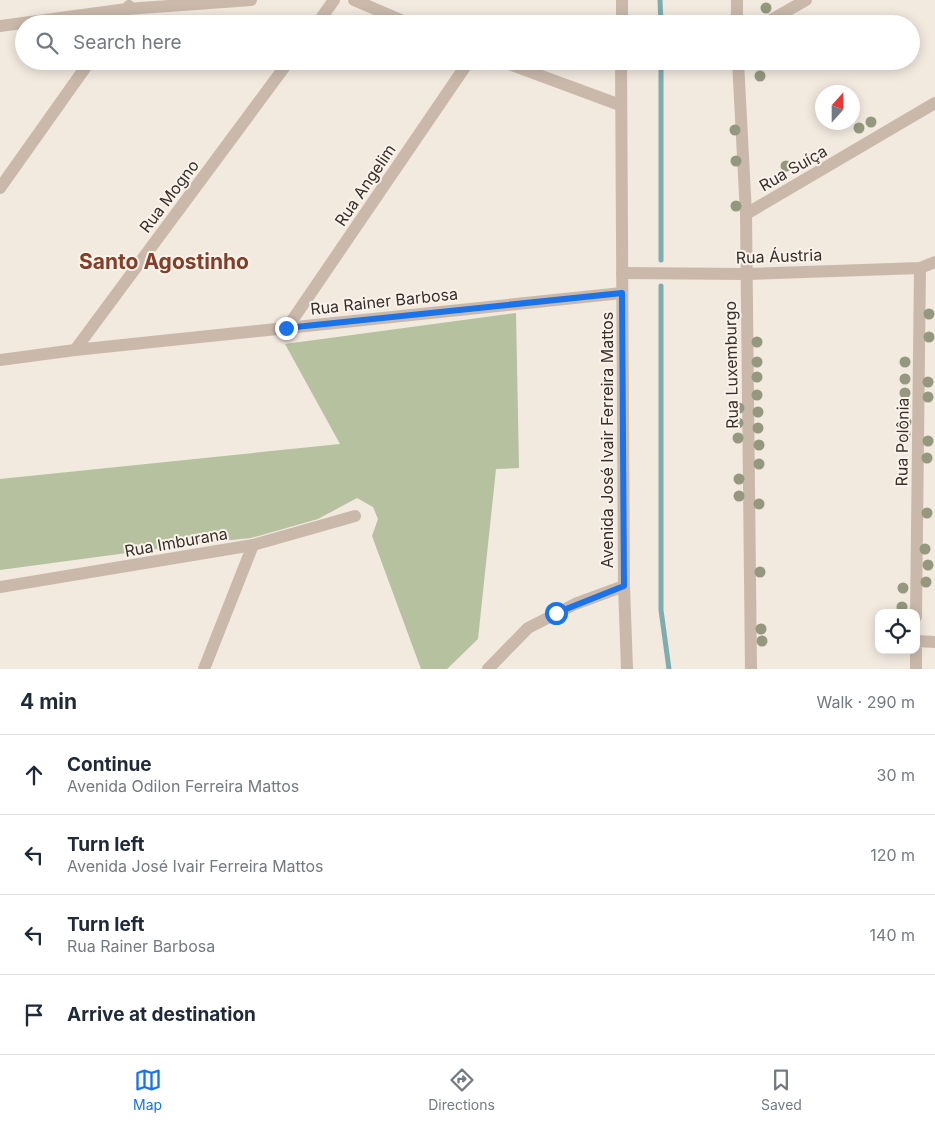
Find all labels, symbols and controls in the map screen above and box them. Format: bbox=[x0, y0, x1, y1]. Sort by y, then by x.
search box bbox=[15, 15, 920, 70]
icon: search bbox=[33, 29, 61, 57]
text: Search here bbox=[73, 31, 182, 54]
north arrow bbox=[815, 85, 860, 130]
street label: Rua Angelim bbox=[330, 140, 400, 230]
street label: Rua Suíça bbox=[755, 141, 831, 195]
street label: Rua Mogno bbox=[135, 156, 203, 236]
street label: Rua Áustria bbox=[735, 244, 823, 268]
district label: Santo Agostinho bbox=[79, 249, 249, 274]
street label: Rua Rainer Barbosa bbox=[309, 283, 459, 319]
street label: Rua Luxemburgo bbox=[720, 301, 742, 429]
street label: Avenida José Ivair Ferreira Mattos bbox=[597, 312, 617, 568]
route end bbox=[275, 317, 298, 340]
street label: Rua Polônia bbox=[891, 397, 913, 487]
street label: Rua Imburana bbox=[123, 523, 229, 561]
route start bbox=[545, 602, 568, 625]
map controls bbox=[875, 609, 920, 654]
button: locate bbox=[875, 609, 920, 654]
text: 4 min bbox=[20, 689, 77, 714]
text: Walk · 290 m bbox=[817, 692, 915, 712]
text: Continue bbox=[67, 753, 152, 776]
icon: ahead bbox=[20, 761, 48, 789]
text: 30 m bbox=[877, 765, 915, 785]
text: Avenida Odilon Ferreira Mattos bbox=[67, 776, 299, 796]
text: Turn left bbox=[67, 833, 145, 856]
icon: left bbox=[20, 841, 48, 869]
text: 120 m bbox=[870, 845, 915, 865]
text: Avenida José Ivair Ferreira Mattos bbox=[67, 856, 324, 876]
text: Turn left bbox=[67, 913, 145, 936]
icon: left bbox=[20, 921, 48, 949]
text: 140 m bbox=[870, 925, 915, 945]
text: Rua Rainer Barbosa bbox=[67, 936, 215, 956]
icon: arrive bbox=[20, 1001, 48, 1029]
text: Arrive at destination bbox=[67, 1003, 256, 1026]
tab: Map bbox=[133, 1066, 162, 1113]
tab: Directions bbox=[428, 1066, 495, 1113]
tab: Saved bbox=[761, 1066, 802, 1113]

